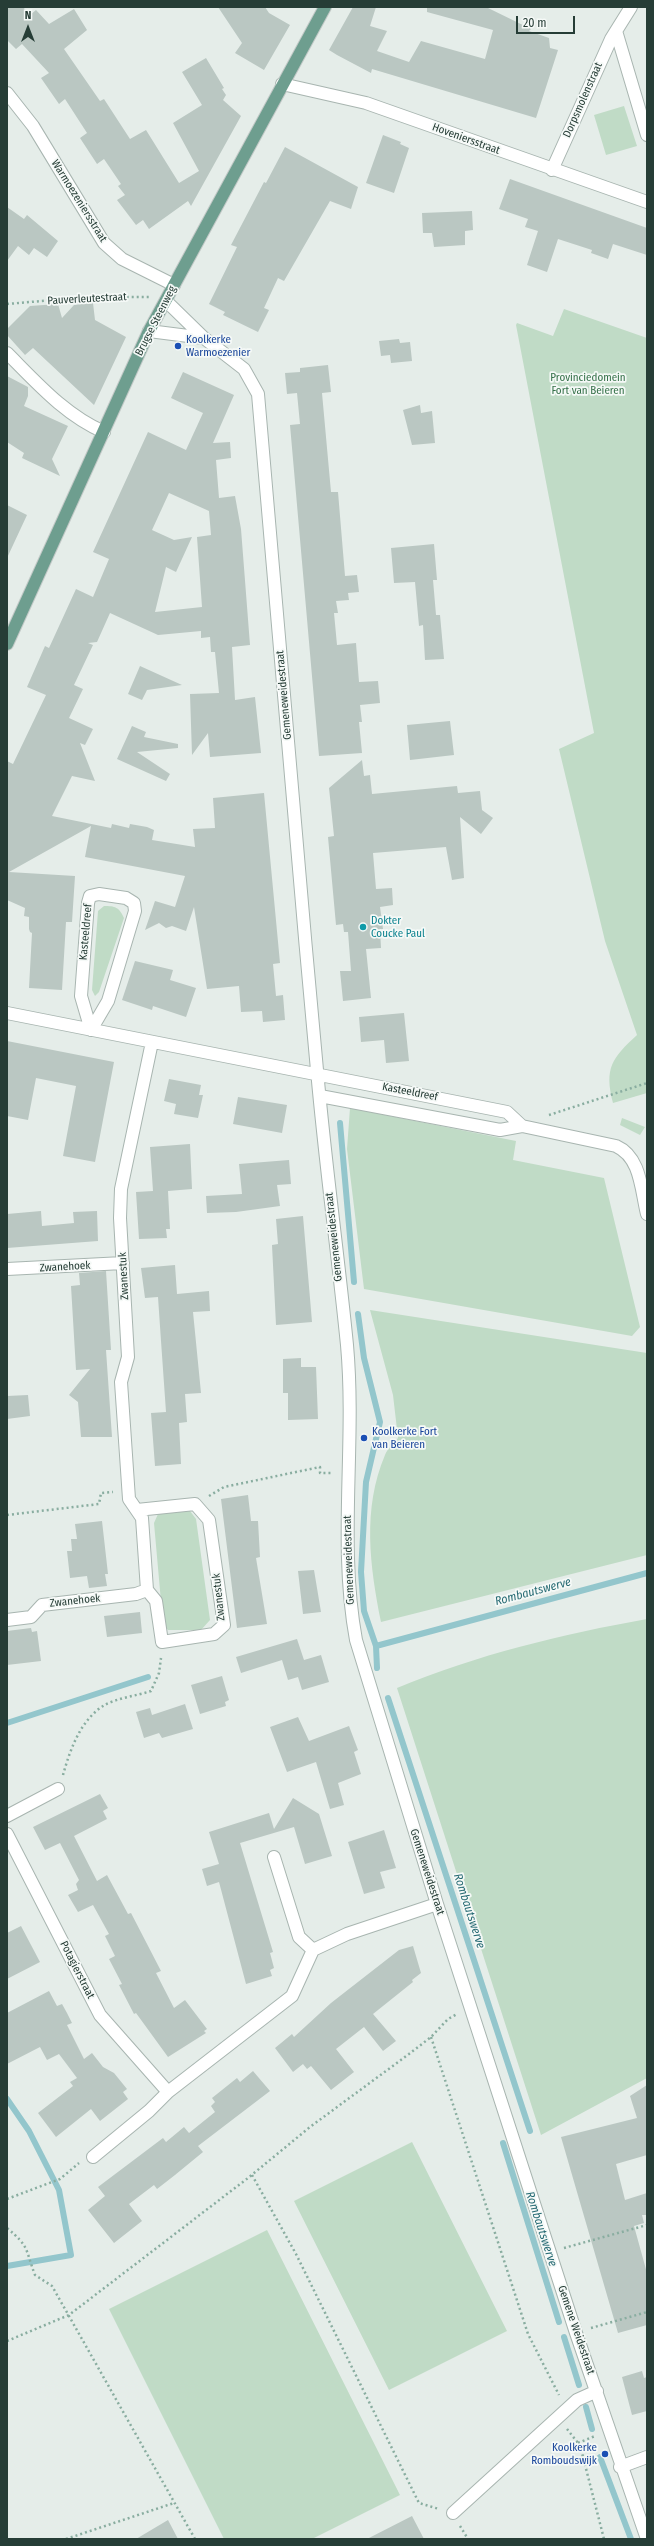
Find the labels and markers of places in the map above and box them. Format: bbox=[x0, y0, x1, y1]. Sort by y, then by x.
place label: Koolkerke Warmoezenier bbox=[186, 333, 250, 359]
marker: Koolkerke Warmoezenier bbox=[173, 341, 183, 351]
place label: Dokter Coucke Paul bbox=[371, 914, 425, 940]
marker: Dokter Coucke Paul bbox=[358, 922, 368, 932]
place label: Koolkerke Fort van Beieren bbox=[372, 1425, 437, 1451]
marker: Koolkerke Fort van Beieren bbox=[359, 1433, 369, 1443]
place label: Koolkerke Romboudswijk bbox=[531, 2441, 597, 2467]
marker: Koolkerke Romboudswijk bbox=[600, 2449, 610, 2459]

